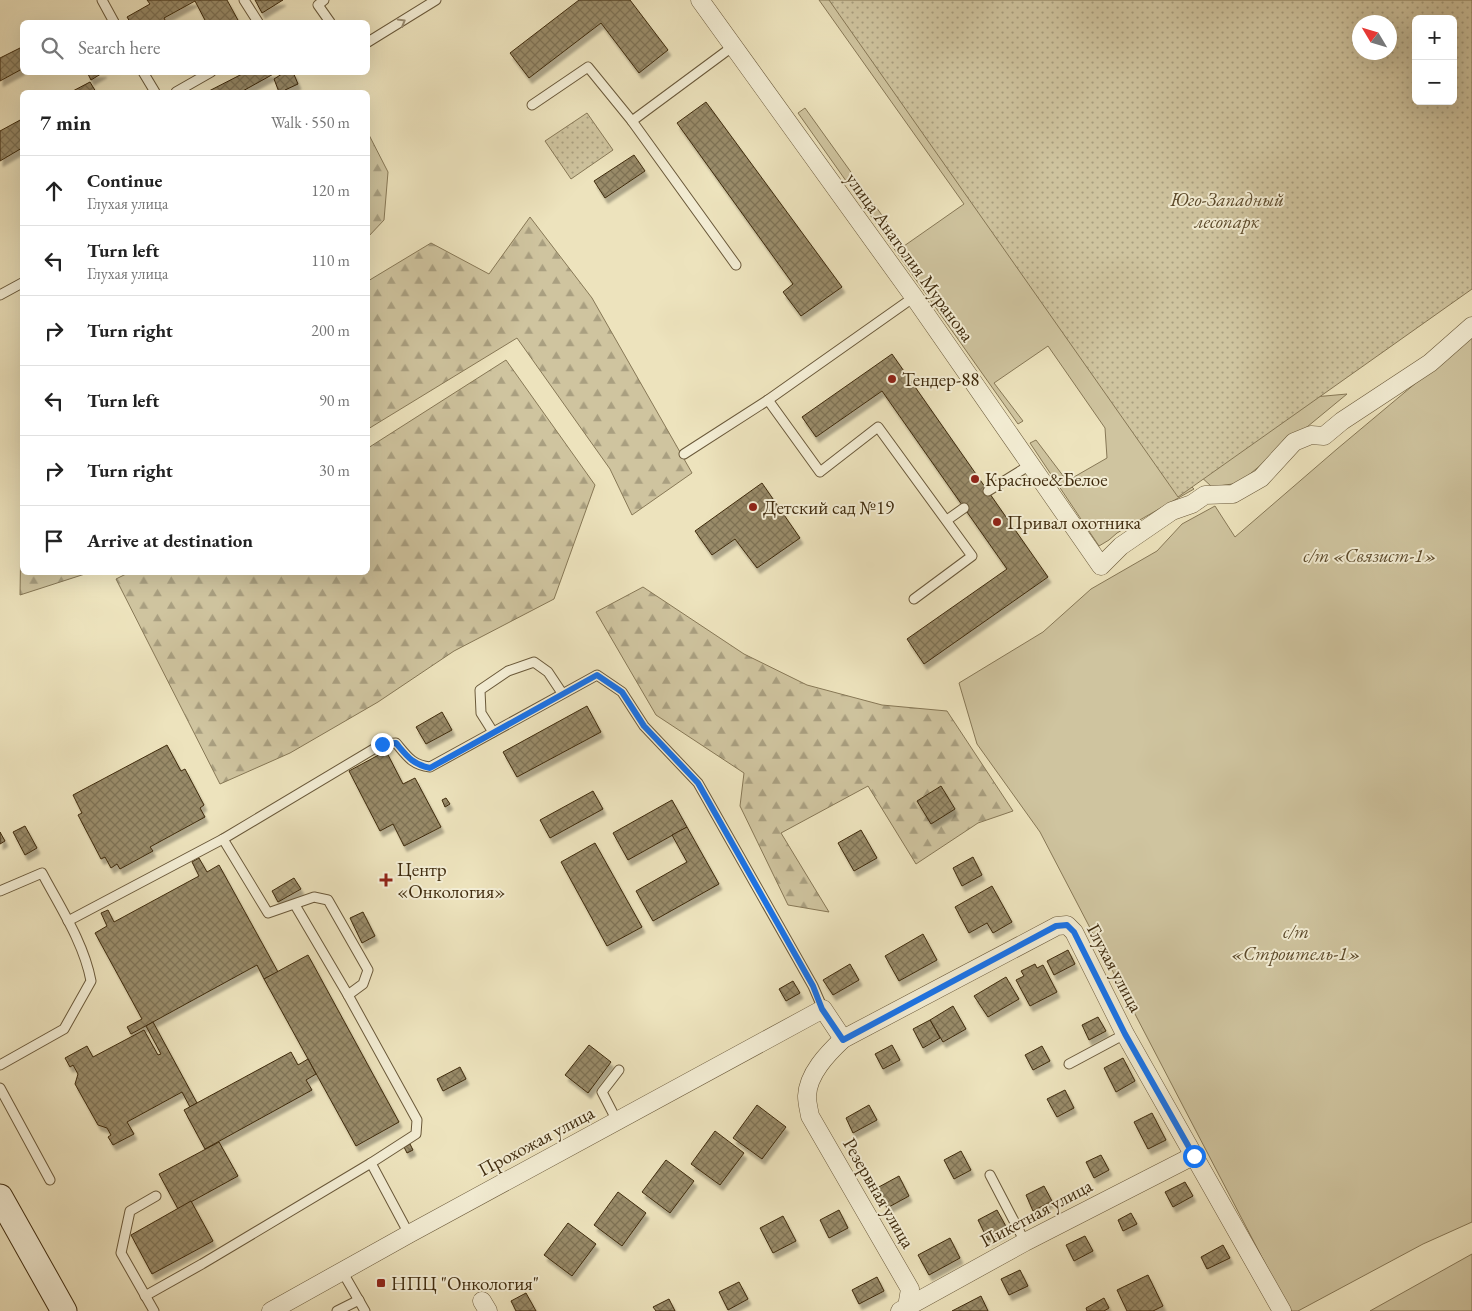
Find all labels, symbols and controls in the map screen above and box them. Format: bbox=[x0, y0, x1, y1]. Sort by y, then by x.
north arrow bbox=[1352, 15, 1397, 60]
map controls bbox=[1412, 15, 1457, 105]
button: + bbox=[1412, 15, 1457, 60]
one-way arrow bbox=[397, 18, 406, 28]
search box bbox=[20, 20, 370, 75]
icon: search bbox=[38, 34, 66, 62]
text: Search here bbox=[78, 35, 160, 60]
button: − bbox=[1412, 60, 1457, 105]
text: 7 min bbox=[40, 109, 91, 136]
text: Walk · 550 m bbox=[271, 112, 350, 133]
street label: улица Анатолия Муранова bbox=[840, 167, 980, 347]
text: Continue bbox=[87, 168, 162, 193]
icon: ahead bbox=[40, 177, 68, 205]
text: 120 m bbox=[311, 180, 350, 201]
park label: Юго-Западный лесопарк bbox=[1169, 187, 1284, 234]
text: Глухая улица bbox=[87, 193, 168, 214]
text: Turn left bbox=[87, 238, 159, 263]
icon: left bbox=[40, 247, 68, 275]
text: 110 m bbox=[311, 250, 350, 271]
text: Глухая улица bbox=[87, 263, 168, 284]
icon: right bbox=[40, 317, 68, 345]
text: Turn right bbox=[87, 318, 173, 343]
text: 200 m bbox=[311, 320, 350, 341]
place label: Тендер-88 bbox=[902, 367, 979, 392]
marker: Тендер-88 bbox=[886, 373, 898, 385]
icon: left bbox=[40, 387, 68, 415]
text: Turn left bbox=[87, 388, 159, 413]
text: 90 m bbox=[319, 390, 350, 411]
icon: right bbox=[40, 457, 68, 485]
text: Turn right bbox=[87, 458, 173, 483]
text: 30 m bbox=[319, 460, 350, 481]
place label: Красное&Белое bbox=[985, 467, 1108, 492]
marker: Красное&Белое bbox=[969, 473, 981, 485]
place label: Детский сад №19 bbox=[763, 495, 894, 520]
marker: Детский сад №19 bbox=[747, 501, 759, 513]
place label: Привал охотника bbox=[1007, 510, 1142, 535]
marker: Привал охотника bbox=[991, 516, 1003, 528]
icon: arrive bbox=[40, 527, 68, 555]
text: Arrive at destination bbox=[87, 528, 253, 553]
park label: с/т «Связист-1» bbox=[1303, 543, 1437, 568]
route end bbox=[371, 733, 394, 756]
place label: Центр «Онкология» bbox=[397, 857, 505, 904]
marker: Центр «Онкология» bbox=[379, 873, 393, 887]
street label: Глухая улица bbox=[1081, 919, 1149, 1017]
park label: с/т «Строитель-1» bbox=[1231, 919, 1361, 966]
street label: Прохожая улица bbox=[474, 1100, 599, 1182]
street label: Резервная улица bbox=[837, 1133, 921, 1253]
route start bbox=[1183, 1145, 1206, 1168]
street label: Пикетная улица bbox=[975, 1173, 1097, 1253]
place label: НПЦ "Онкология" bbox=[391, 1271, 539, 1296]
marker: НПЦ "Онкология" bbox=[375, 1277, 387, 1289]

